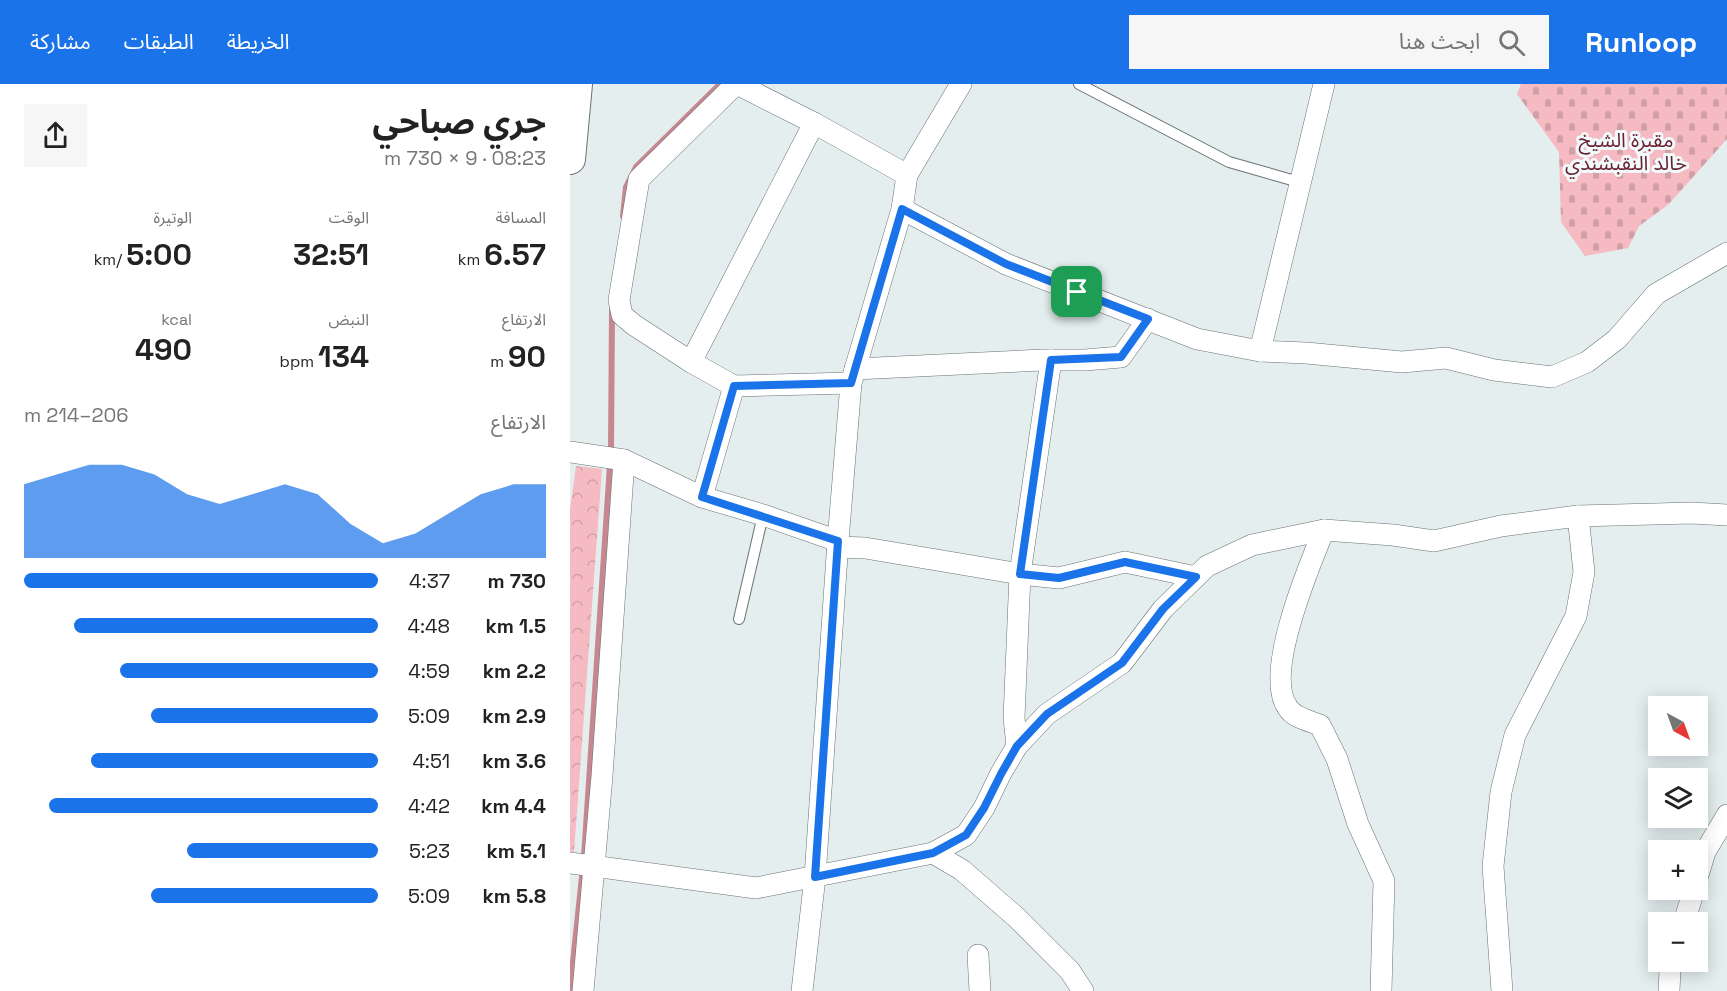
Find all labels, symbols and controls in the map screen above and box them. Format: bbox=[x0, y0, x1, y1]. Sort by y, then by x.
search box bbox=[1129, 15, 1549, 69]
text: Runloop bbox=[1585, 24, 1697, 60]
icon: search bbox=[1495, 26, 1528, 59]
text: ابحث هنا bbox=[1399, 27, 1480, 55]
text: مشاركة bbox=[30, 28, 91, 55]
text: الطبقات bbox=[124, 28, 194, 55]
text: الخريطة bbox=[227, 28, 290, 55]
text: جري صباحي bbox=[372, 101, 546, 143]
button: share bbox=[24, 104, 87, 167]
park label: مقبرة الشيخ خالد النقبشندي bbox=[1565, 127, 1687, 179]
text: 08:23 · 9 × 730 m bbox=[384, 145, 546, 171]
text: الوتيرة bbox=[154, 207, 192, 228]
text: الوقت bbox=[329, 207, 369, 228]
text: المسافة bbox=[496, 207, 546, 228]
text: 5:00 bbox=[126, 235, 192, 274]
text: 32:51 bbox=[293, 235, 369, 274]
text: 6.57 bbox=[484, 235, 546, 274]
text: /km bbox=[94, 249, 126, 270]
text: km bbox=[458, 249, 484, 270]
pin bbox=[1051, 266, 1102, 317]
icon: arrive bbox=[1060, 275, 1093, 308]
text: kcal bbox=[161, 309, 192, 330]
text: النبض bbox=[328, 309, 369, 330]
text: الارتفاع bbox=[502, 309, 546, 330]
text: 490 bbox=[135, 330, 192, 369]
text: 134 bbox=[318, 337, 369, 376]
text: 90 bbox=[508, 337, 546, 376]
text: bpm bbox=[280, 351, 318, 372]
text: m bbox=[490, 351, 508, 372]
text: 206–214 m bbox=[24, 402, 129, 428]
text: الارتفاع bbox=[491, 409, 546, 435]
text: 4:37 bbox=[409, 568, 450, 594]
text: 730 m bbox=[488, 568, 546, 594]
text: 4:48 bbox=[407, 613, 450, 639]
text: 1.5 km bbox=[486, 613, 546, 639]
text: 4:59 bbox=[408, 658, 450, 684]
text: 2.2 km bbox=[483, 658, 546, 684]
north arrow bbox=[1648, 696, 1708, 756]
map controls bbox=[1648, 696, 1708, 972]
text: 5:09 bbox=[408, 703, 450, 729]
text: 2.9 km bbox=[482, 703, 546, 729]
text: 4:51 bbox=[412, 748, 450, 774]
text: 3.6 km bbox=[482, 748, 546, 774]
button: layers bbox=[1648, 768, 1708, 828]
text: 4:42 bbox=[408, 793, 450, 819]
text: 4.4 km bbox=[481, 793, 546, 819]
text: 5:23 bbox=[409, 838, 450, 864]
text: 5.1 km bbox=[487, 838, 546, 864]
button: + bbox=[1648, 840, 1708, 900]
text: 5:09 bbox=[408, 883, 450, 909]
text: 5.8 km bbox=[483, 883, 546, 909]
button: − bbox=[1648, 912, 1708, 972]

